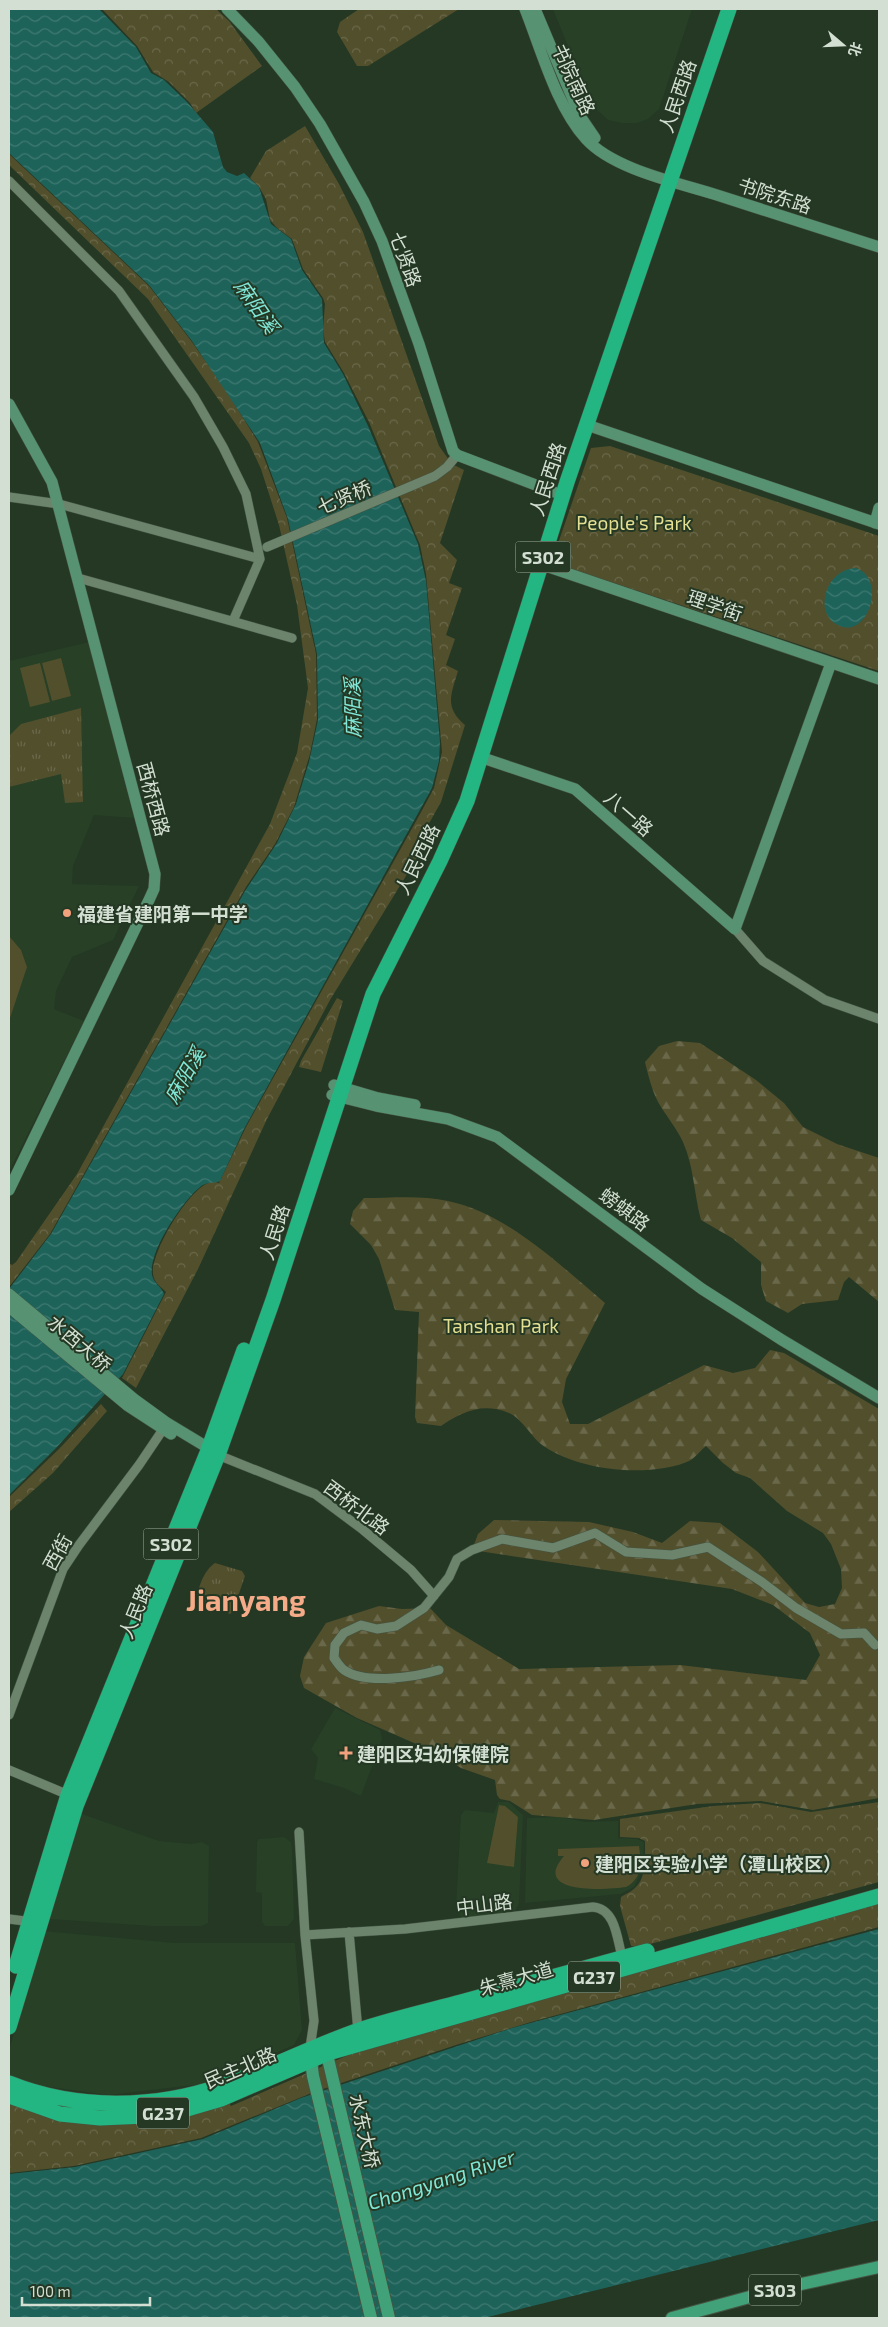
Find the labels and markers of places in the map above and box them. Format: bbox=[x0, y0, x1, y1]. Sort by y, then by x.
place label: 福建省建阳第一中学 bbox=[77, 902, 248, 925]
marker: 福建省建阳第一中学 bbox=[61, 907, 73, 919]
place label: 建阳区妇幼保健院 bbox=[357, 1742, 509, 1765]
marker: 建阳区妇幼保健院 bbox=[339, 1746, 353, 1760]
place label: 建阳区实验小学（潭山校区） bbox=[595, 1852, 842, 1875]
marker: 建阳区实验小学（潭山校区） bbox=[579, 1857, 591, 1869]

